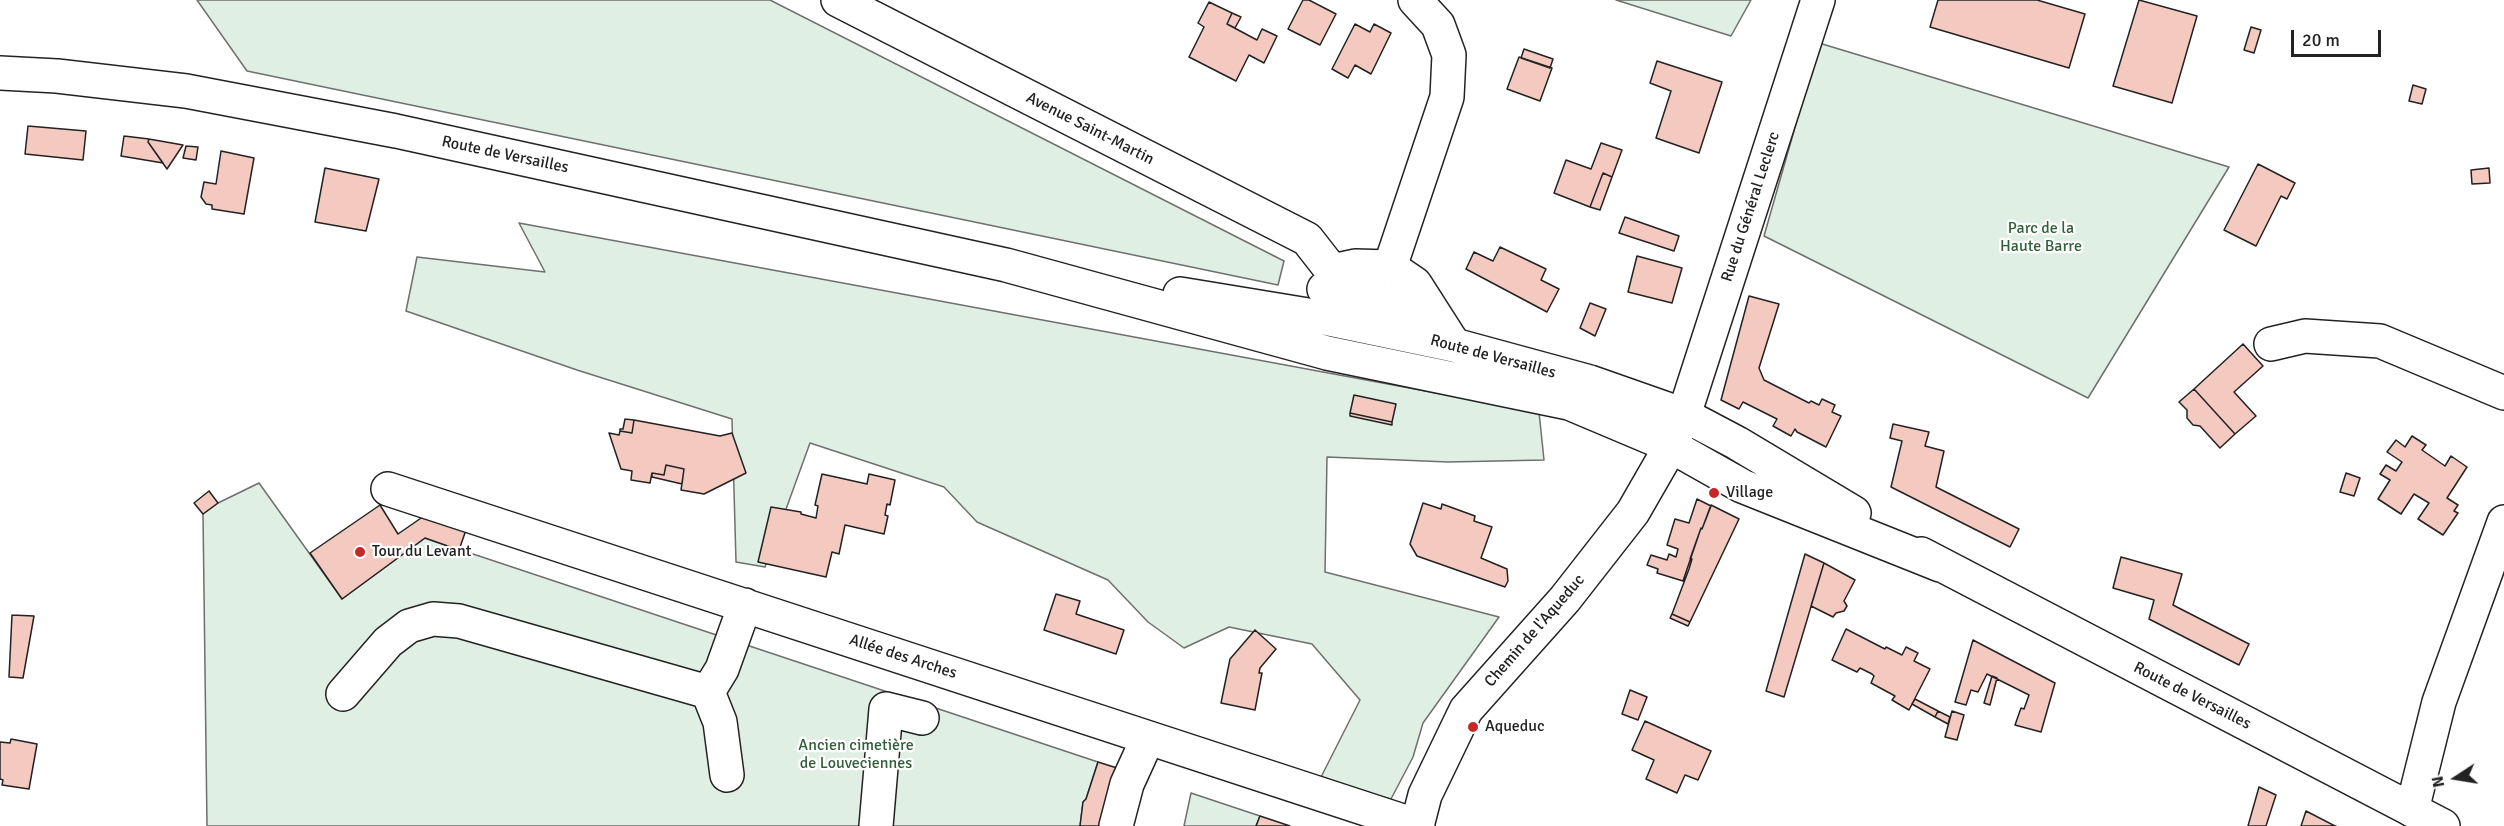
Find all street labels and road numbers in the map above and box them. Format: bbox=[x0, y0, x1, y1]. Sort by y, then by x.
street label: Avenue Saint-Martin bbox=[1023, 88, 1157, 170]
street label: Rue du Général Leclerc bbox=[1718, 130, 1784, 284]
street label: Route de Versailles bbox=[440, 132, 570, 178]
street label: Route de Versailles bbox=[1428, 331, 1558, 383]
street label: Chemin de l'Aqueduc bbox=[1481, 571, 1589, 691]
street label: Allée des Arches bbox=[847, 631, 959, 683]
street label: Route de Versailles bbox=[2130, 658, 2254, 734]

